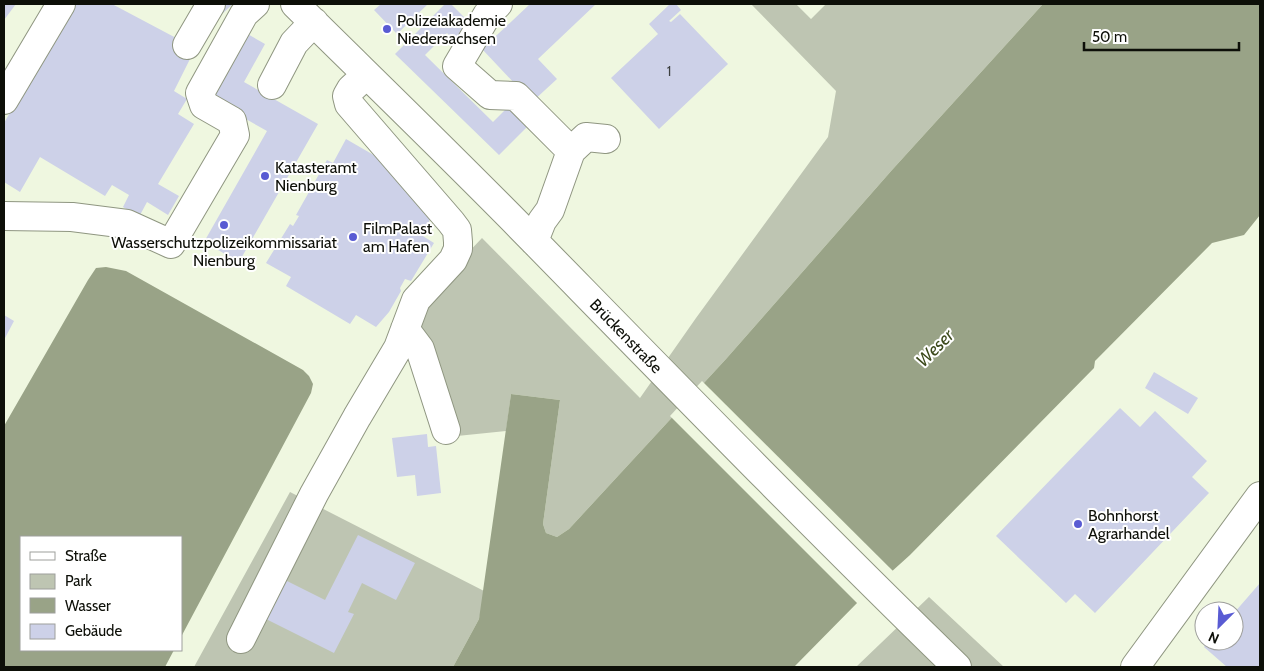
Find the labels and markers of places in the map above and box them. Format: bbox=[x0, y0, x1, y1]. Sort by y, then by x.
place label: Polizeiakademie Niedersachsen bbox=[397, 11, 506, 48]
marker: Polizeiakademie Niedersachsen bbox=[381, 23, 393, 35]
place label: Katasteramt Nienburg bbox=[275, 158, 357, 195]
marker: Katasteramt Nienburg bbox=[259, 170, 271, 182]
marker: Wasserschutzpolizeikommissariat Nienburg bbox=[218, 219, 230, 231]
place label: FilmPalast am Hafen bbox=[363, 219, 433, 256]
marker: FilmPalast am Hafen bbox=[347, 231, 359, 243]
place label: Wasserschutzpolizeikommissariat Nienburg bbox=[111, 233, 337, 270]
place label: Bohnhorst Agrarhandel bbox=[1088, 506, 1170, 543]
marker: Bohnhorst Agrarhandel bbox=[1072, 518, 1084, 530]

